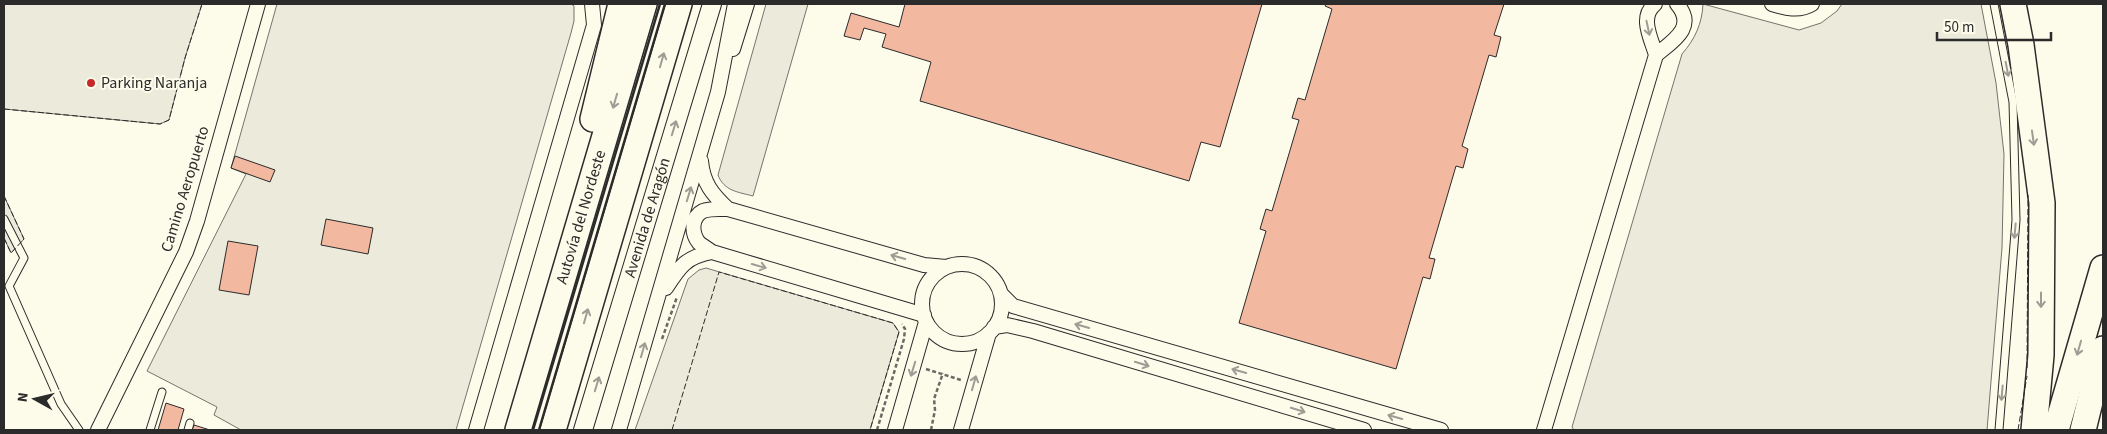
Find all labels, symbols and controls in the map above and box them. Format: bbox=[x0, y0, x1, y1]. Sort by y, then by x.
scale bar bbox=[1937, 10, 2051, 42]
text: 50 m bbox=[1944, 17, 1974, 38]
one-way arrow bbox=[1644, 20, 1654, 36]
one-way arrow bbox=[658, 52, 667, 68]
one-way arrow bbox=[2002, 60, 2012, 76]
place label: Parking Naranja bbox=[101, 72, 207, 94]
marker: Parking Naranja bbox=[85, 77, 97, 89]
one-way arrow bbox=[610, 92, 620, 108]
one-way arrow bbox=[670, 120, 680, 136]
street label: Camino Aeropuerto bbox=[155, 123, 215, 255]
one-way arrow bbox=[2028, 130, 2038, 146]
street label: Autovía del Nordeste bbox=[551, 147, 611, 287]
street label: Avenida de Aragón bbox=[619, 155, 676, 280]
one-way arrow bbox=[684, 187, 694, 203]
one-way arrow bbox=[2010, 222, 2020, 238]
one-way arrow bbox=[890, 252, 906, 262]
one-way arrow bbox=[751, 261, 767, 271]
one-way arrow bbox=[2036, 292, 2046, 308]
one-way arrow bbox=[582, 309, 592, 325]
one-way arrow bbox=[1075, 321, 1091, 331]
one-way arrow bbox=[2073, 340, 2083, 356]
one-way arrow bbox=[638, 342, 648, 358]
one-way arrow bbox=[1134, 359, 1150, 369]
one-way arrow bbox=[908, 360, 917, 376]
one-way arrow bbox=[1231, 366, 1247, 376]
north arrow bbox=[10, 374, 60, 424]
one-way arrow bbox=[592, 376, 602, 392]
one-way arrow bbox=[970, 376, 980, 392]
one-way arrow bbox=[1997, 384, 2006, 400]
text: N bbox=[13, 391, 34, 403]
one-way arrow bbox=[1290, 406, 1306, 416]
one-way arrow bbox=[1387, 411, 1403, 421]

